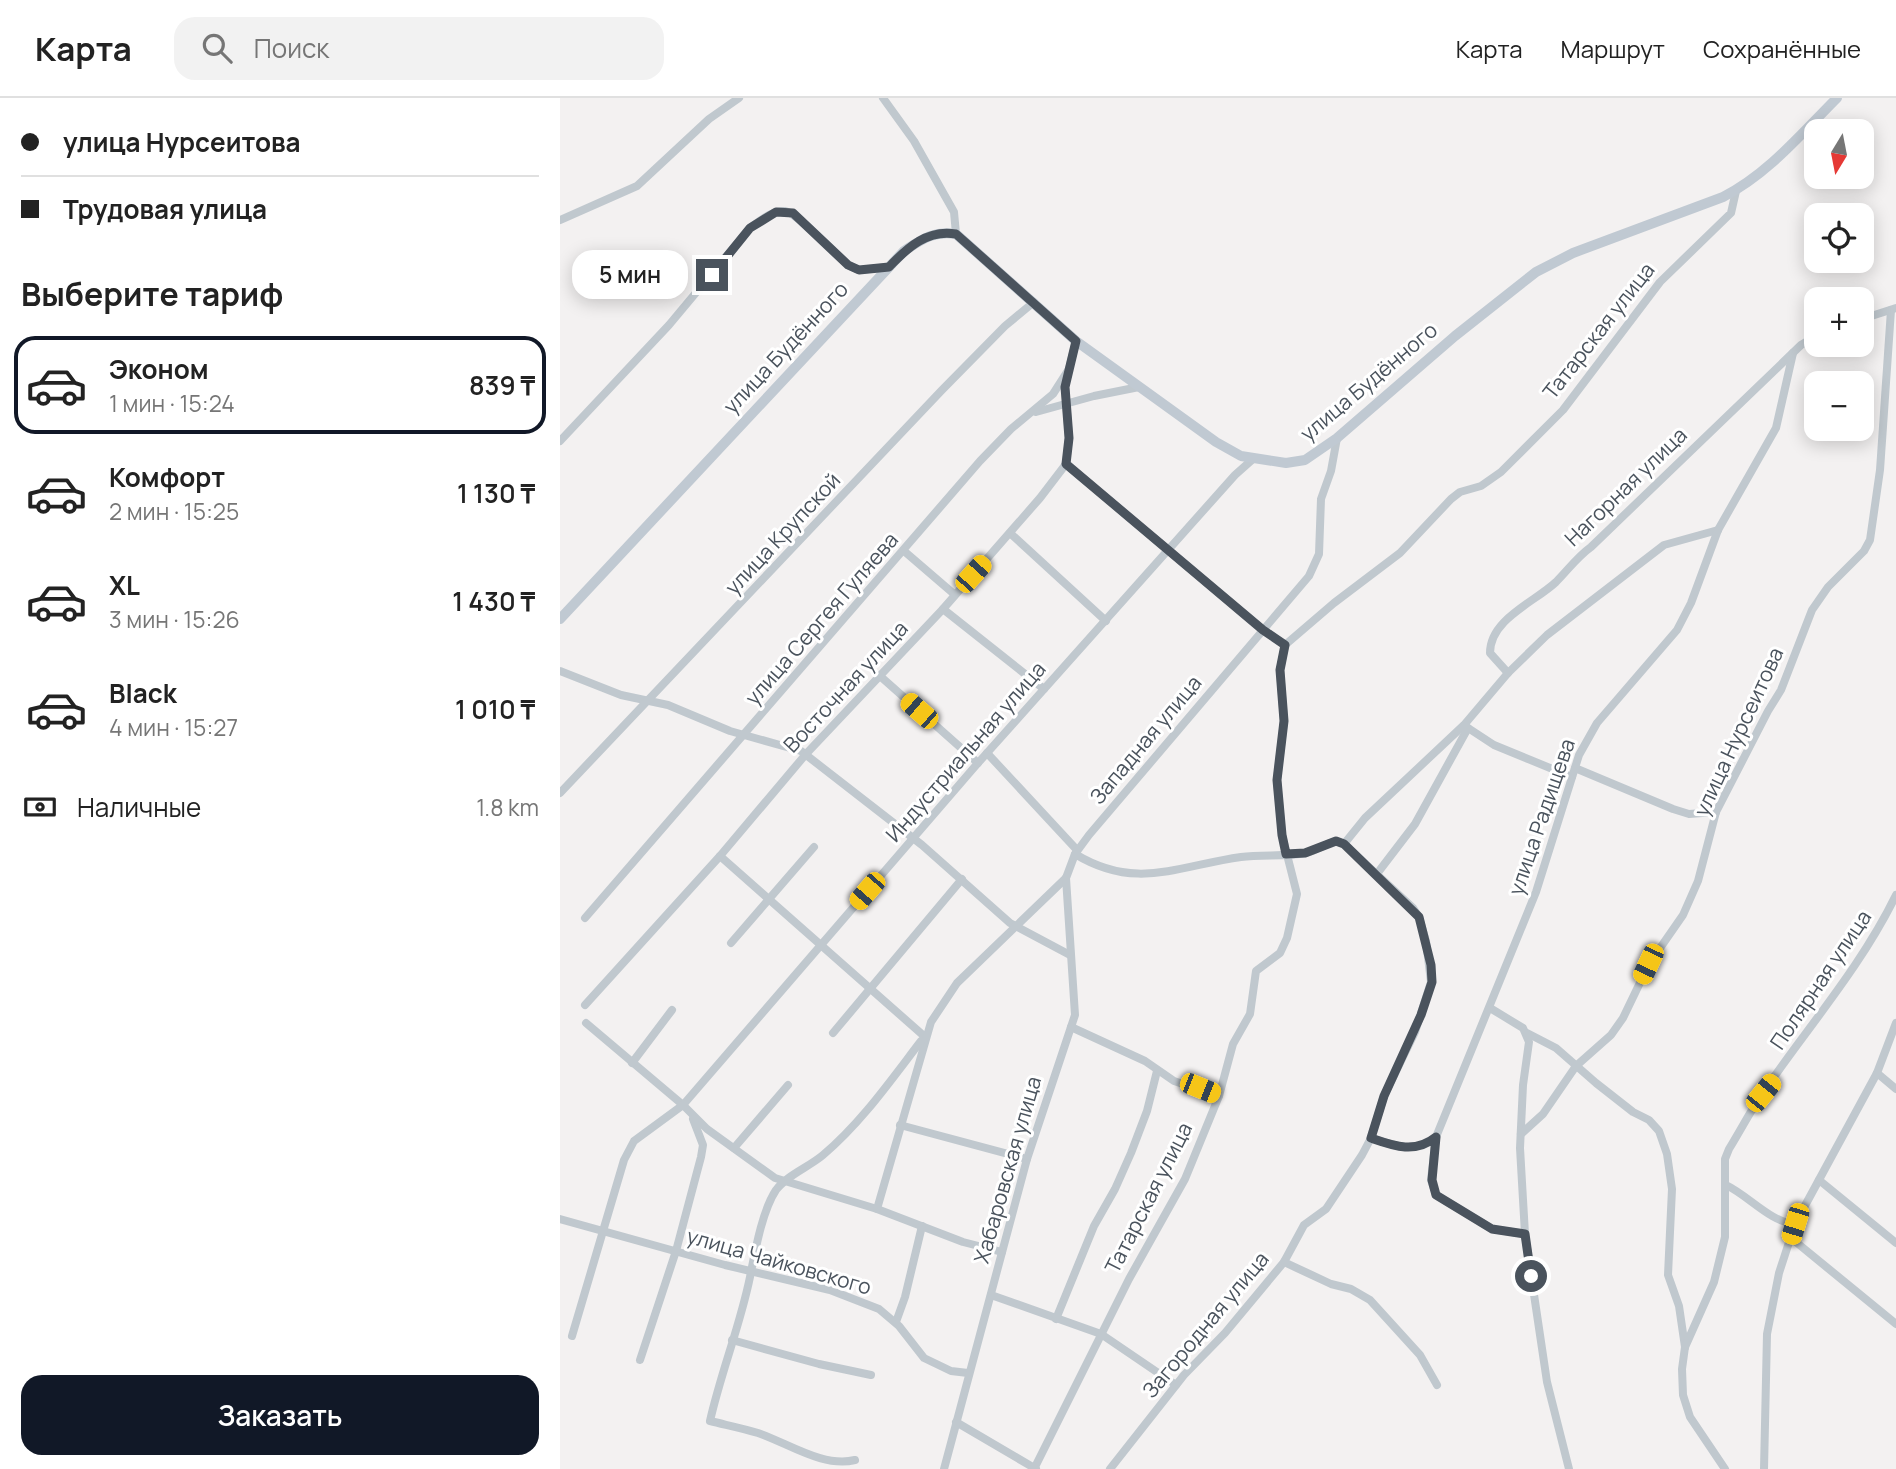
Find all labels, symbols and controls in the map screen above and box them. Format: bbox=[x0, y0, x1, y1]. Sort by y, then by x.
search box bbox=[174, 17, 664, 80]
text: Карта bbox=[35, 26, 132, 71]
icon: search bbox=[198, 29, 236, 67]
text: Поиск bbox=[254, 30, 329, 66]
text: Карта bbox=[1456, 32, 1523, 65]
text: Маршрут bbox=[1561, 32, 1665, 65]
text: Сохранённые bbox=[1703, 32, 1861, 65]
north arrow bbox=[1804, 119, 1874, 189]
map controls bbox=[1804, 119, 1874, 441]
text: улица Нурсеитова bbox=[63, 124, 301, 160]
text: Трудовая улица bbox=[63, 191, 267, 227]
button: locate bbox=[1804, 203, 1874, 273]
callout: 5 мин bbox=[572, 250, 688, 300]
street label: Татарская улица bbox=[1536, 256, 1660, 404]
text: 5 мин bbox=[599, 258, 661, 290]
route end bbox=[696, 259, 728, 291]
text: Выберите тариф bbox=[21, 272, 283, 316]
street label: улица Будённого bbox=[717, 275, 854, 419]
button: + bbox=[1804, 287, 1874, 357]
street label: улица Будённого bbox=[1294, 316, 1443, 447]
text: Эконом bbox=[109, 351, 209, 387]
icon: car bbox=[25, 354, 88, 417]
text: 839 ₸ bbox=[469, 367, 535, 403]
button: − bbox=[1804, 371, 1874, 441]
text: 1 мин · 15:24 bbox=[109, 387, 235, 419]
street label: Нагорная улица bbox=[1558, 421, 1692, 552]
text: Комфорт bbox=[109, 459, 225, 495]
icon: car bbox=[25, 462, 88, 525]
street label: улица Крупской bbox=[718, 466, 846, 600]
text: 1 130 ₸ bbox=[457, 475, 535, 511]
text: 2 мин · 15:25 bbox=[109, 495, 239, 527]
street label: улица Сергея Гуляева bbox=[738, 526, 904, 711]
car bbox=[952, 551, 995, 597]
text: XL bbox=[109, 567, 140, 603]
icon: car bbox=[25, 570, 88, 633]
text: 1 430 ₸ bbox=[452, 583, 535, 619]
text: 3 мин · 15:26 bbox=[109, 603, 240, 635]
street label: Восточная улица bbox=[777, 615, 914, 758]
street label: улица Нурсеитова bbox=[1687, 643, 1789, 820]
street label: Индустриальная улица bbox=[879, 655, 1051, 847]
street label: Западная улица bbox=[1083, 669, 1207, 809]
text: Black bbox=[109, 675, 177, 711]
icon: car bbox=[25, 678, 88, 741]
car bbox=[897, 689, 942, 733]
text: 1 010 ₸ bbox=[455, 691, 535, 727]
text: 4 мин · 15:27 bbox=[109, 711, 238, 743]
street label: улица Радищева bbox=[1501, 735, 1581, 899]
icon: cash bbox=[21, 788, 59, 826]
text: Наличные bbox=[77, 789, 201, 825]
text: 1.8 km bbox=[476, 791, 539, 823]
car bbox=[846, 868, 889, 914]
street label: Полярная улица bbox=[1763, 904, 1877, 1055]
car bbox=[1630, 941, 1667, 987]
car bbox=[1177, 1070, 1224, 1106]
car bbox=[1742, 1070, 1785, 1116]
street label: Хабаровская улица bbox=[967, 1073, 1047, 1266]
street label: Татарская улица bbox=[1098, 1117, 1198, 1278]
car bbox=[1779, 1201, 1812, 1247]
street label: улица Чайковского bbox=[684, 1221, 875, 1301]
street label: Загородная улица bbox=[1136, 1245, 1275, 1403]
route start bbox=[1515, 1260, 1547, 1292]
button: Заказать bbox=[21, 1375, 539, 1455]

